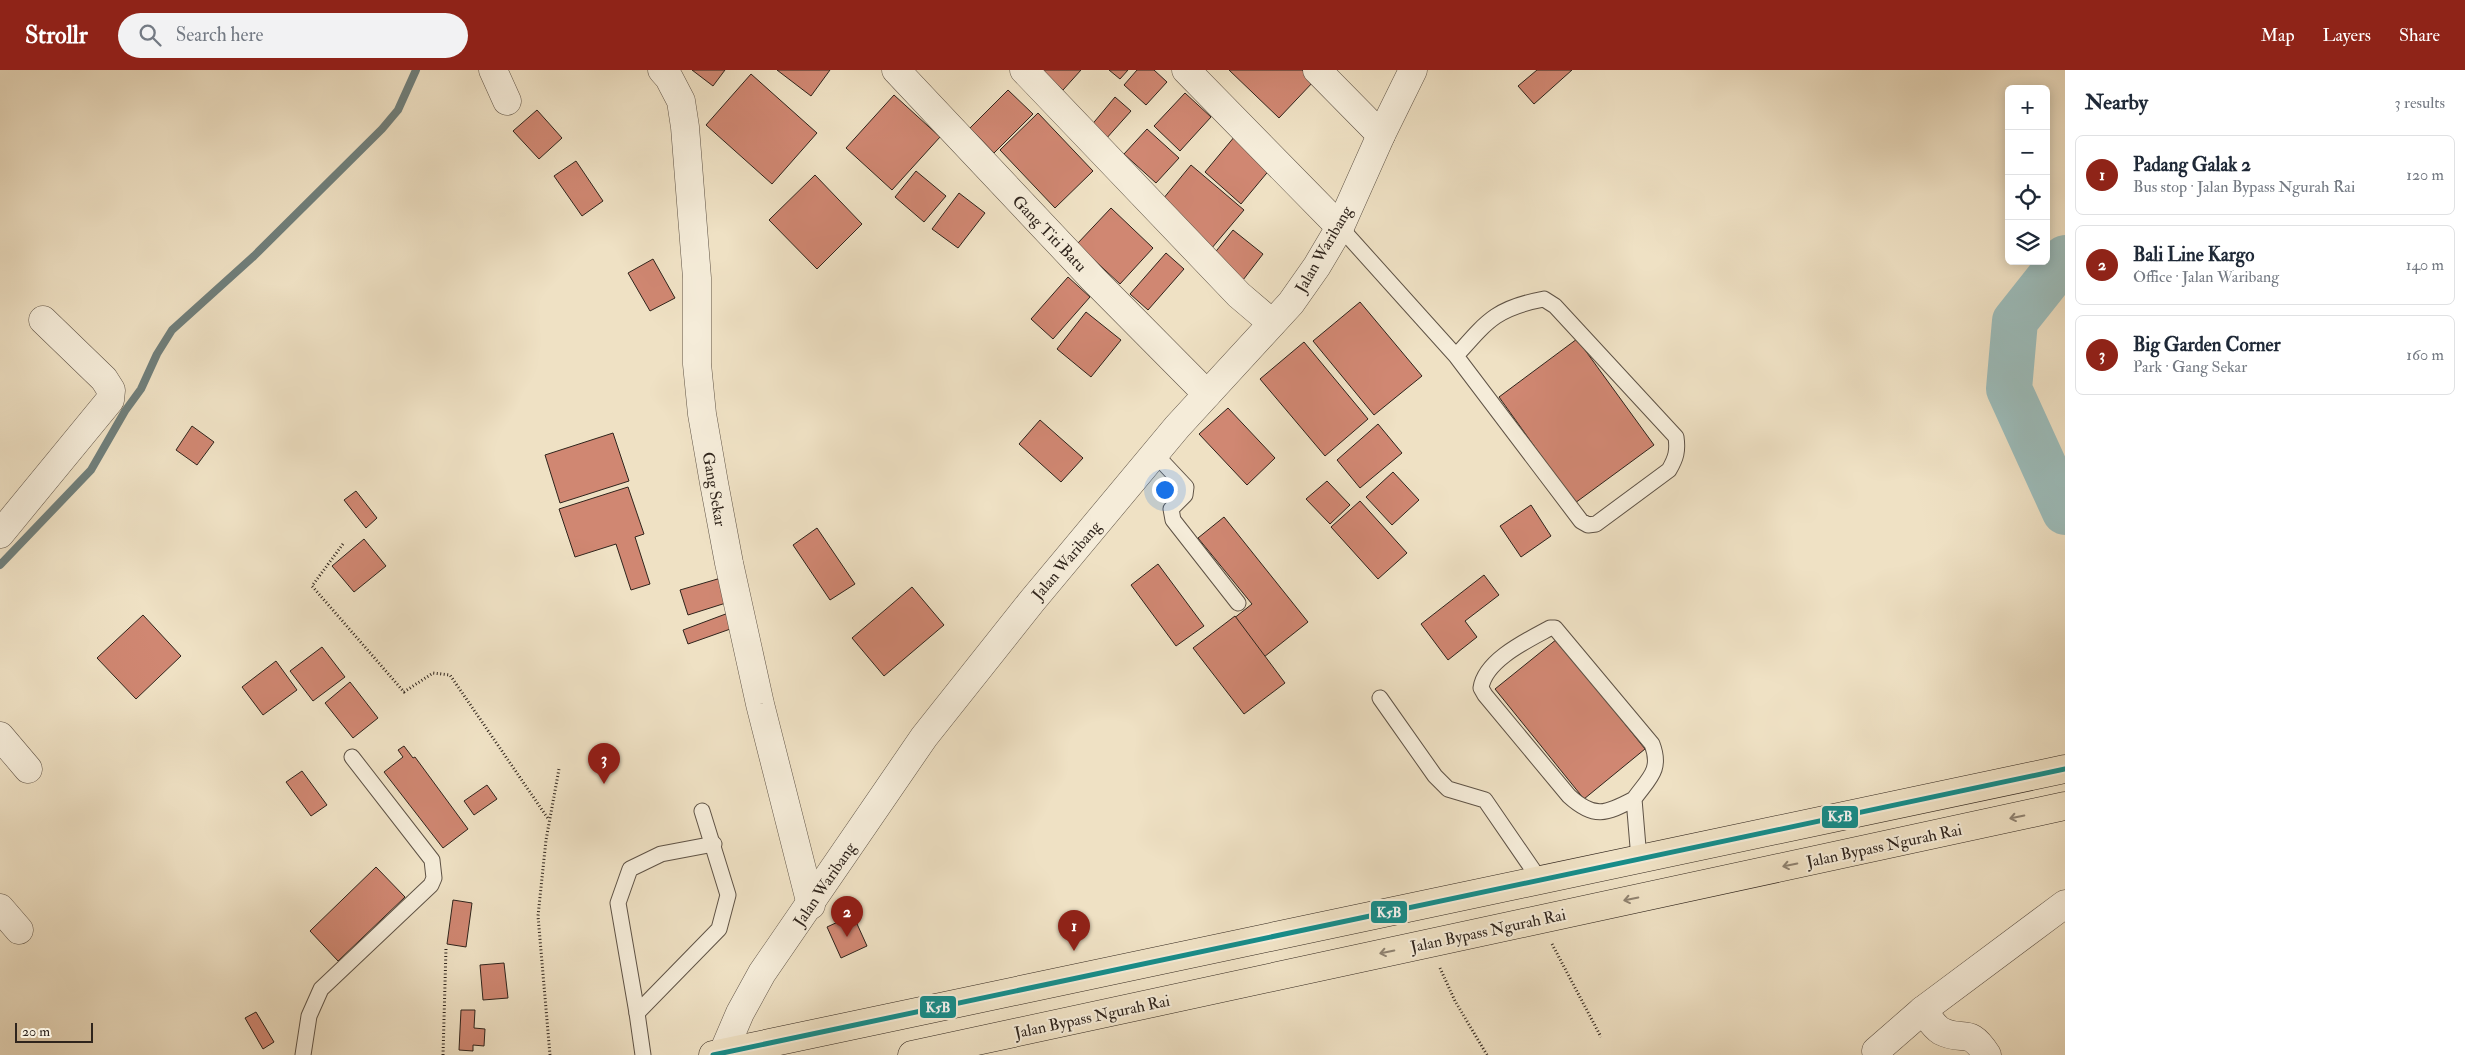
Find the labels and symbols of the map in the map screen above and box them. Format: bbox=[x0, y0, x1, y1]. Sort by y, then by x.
street label: Gang Titi Batu bbox=[1008, 191, 1091, 276]
street label: Jalan Waribang bbox=[1290, 201, 1358, 298]
street label: Gang Sekar bbox=[698, 450, 730, 528]
your location bbox=[1152, 477, 1178, 503]
street label: Jalan Waribang bbox=[1027, 516, 1107, 606]
pin: 3 bbox=[588, 743, 620, 784]
line badge: K5B bbox=[1821, 805, 1859, 829]
text: K5B bbox=[1827, 808, 1853, 825]
one-way arrow bbox=[2010, 813, 2026, 822]
street label: Jalan Bypass Ngurah Rai bbox=[1804, 820, 1964, 873]
street label: Jalan Waribang bbox=[789, 838, 862, 932]
one-way arrow bbox=[1782, 861, 1798, 871]
one-way arrow bbox=[1624, 895, 1640, 905]
pin: 2 bbox=[831, 896, 863, 937]
line badge: K5B bbox=[1370, 900, 1408, 924]
text: K5B bbox=[1376, 904, 1402, 921]
street label: Jalan Bypass Ngurah Rai bbox=[1408, 905, 1568, 958]
pin: 1 bbox=[1058, 910, 1090, 951]
one-way arrow bbox=[1379, 947, 1395, 957]
street label: Jalan Bypass Ngurah Rai bbox=[1012, 991, 1172, 1044]
line badge: K5B bbox=[919, 995, 957, 1019]
text: K5B bbox=[925, 999, 951, 1016]
scale bar bbox=[15, 1020, 92, 1043]

